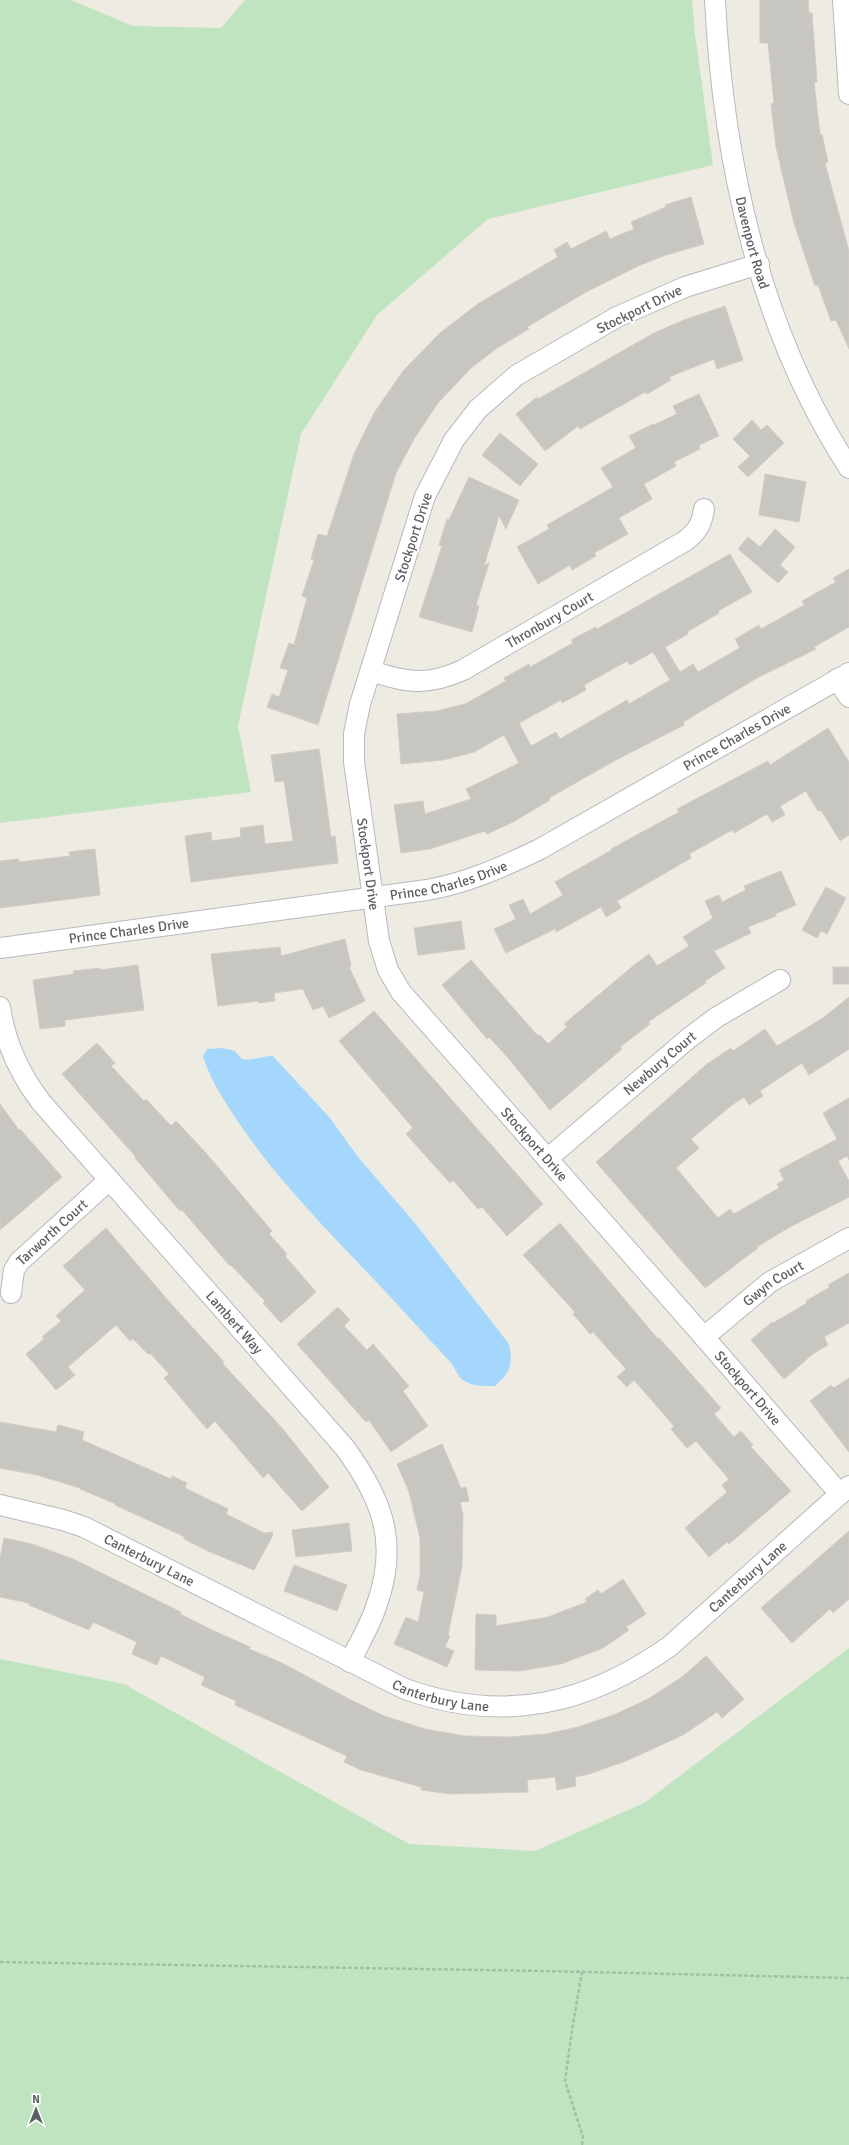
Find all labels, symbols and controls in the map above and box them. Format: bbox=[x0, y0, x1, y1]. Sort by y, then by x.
street label: Davenport Road bbox=[732, 195, 773, 291]
street label: Stockport Drive bbox=[594, 281, 685, 337]
street label: Stockport Drive bbox=[391, 490, 436, 584]
street label: Thronbury Court bbox=[503, 588, 597, 652]
street label: Prince Charles Drive bbox=[680, 700, 794, 775]
street label: Stockport Drive bbox=[353, 817, 383, 911]
street label: Prince Charles Drive bbox=[389, 857, 510, 904]
street label: Prince Charles Drive bbox=[68, 914, 190, 948]
street label: Newbury Court bbox=[620, 1028, 700, 1099]
street label: Stockport Drive bbox=[497, 1104, 571, 1185]
street label: Tarworth Court bbox=[13, 1196, 91, 1269]
street label: Gwyn Court bbox=[740, 1257, 807, 1310]
street label: Lambert Way bbox=[202, 1288, 267, 1358]
street label: Stockport Drive bbox=[711, 1347, 785, 1429]
street label: Canterbury Lane bbox=[101, 1530, 197, 1590]
street label: Canterbury Lane bbox=[705, 1538, 791, 1616]
street label: Canterbury Lane bbox=[389, 1676, 490, 1715]
north arrow bbox=[16, 2089, 56, 2129]
text: N bbox=[32, 2093, 40, 2106]

